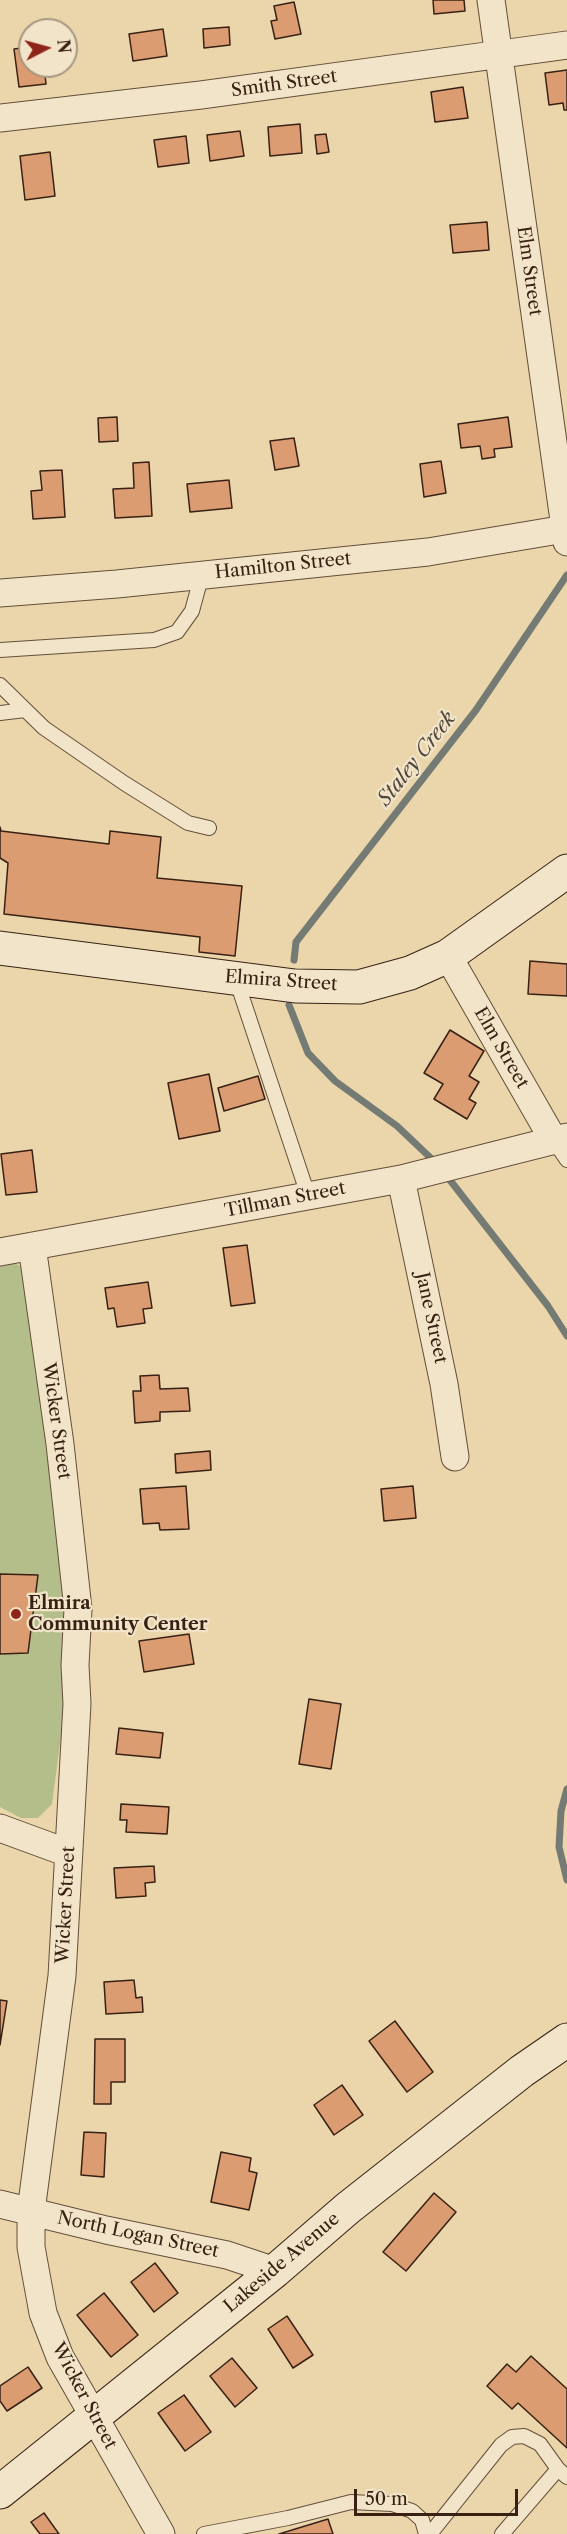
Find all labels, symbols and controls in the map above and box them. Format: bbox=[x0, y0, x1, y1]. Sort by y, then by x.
north arrow bbox=[18, 18, 78, 78]
text: N bbox=[53, 38, 75, 54]
street label: Smith Street bbox=[230, 66, 338, 102]
street label: Elm Street bbox=[512, 225, 546, 317]
street label: Hamilton Street bbox=[214, 548, 352, 584]
water label: Staley Creek bbox=[373, 707, 461, 811]
street label: Elmira Street bbox=[224, 966, 338, 996]
street label: Elm Street bbox=[469, 1003, 533, 1093]
street label: Tillman Street bbox=[223, 1178, 347, 1222]
street label: Jane Street bbox=[411, 1270, 451, 1366]
street label: Wicker Street bbox=[37, 1361, 75, 1481]
place label: Elmira Community Center bbox=[28, 1593, 208, 1636]
marker: Elmira Community Center bbox=[9, 1607, 23, 1621]
street label: Wicker Street bbox=[52, 1846, 80, 1964]
street label: North Logan Street bbox=[55, 2207, 221, 2263]
street label: Lakeside Avenue bbox=[220, 2208, 344, 2318]
street label: Wicker Street bbox=[47, 2339, 121, 2453]
scale bar bbox=[357, 2477, 520, 2515]
text: 50 m bbox=[365, 2488, 408, 2510]

